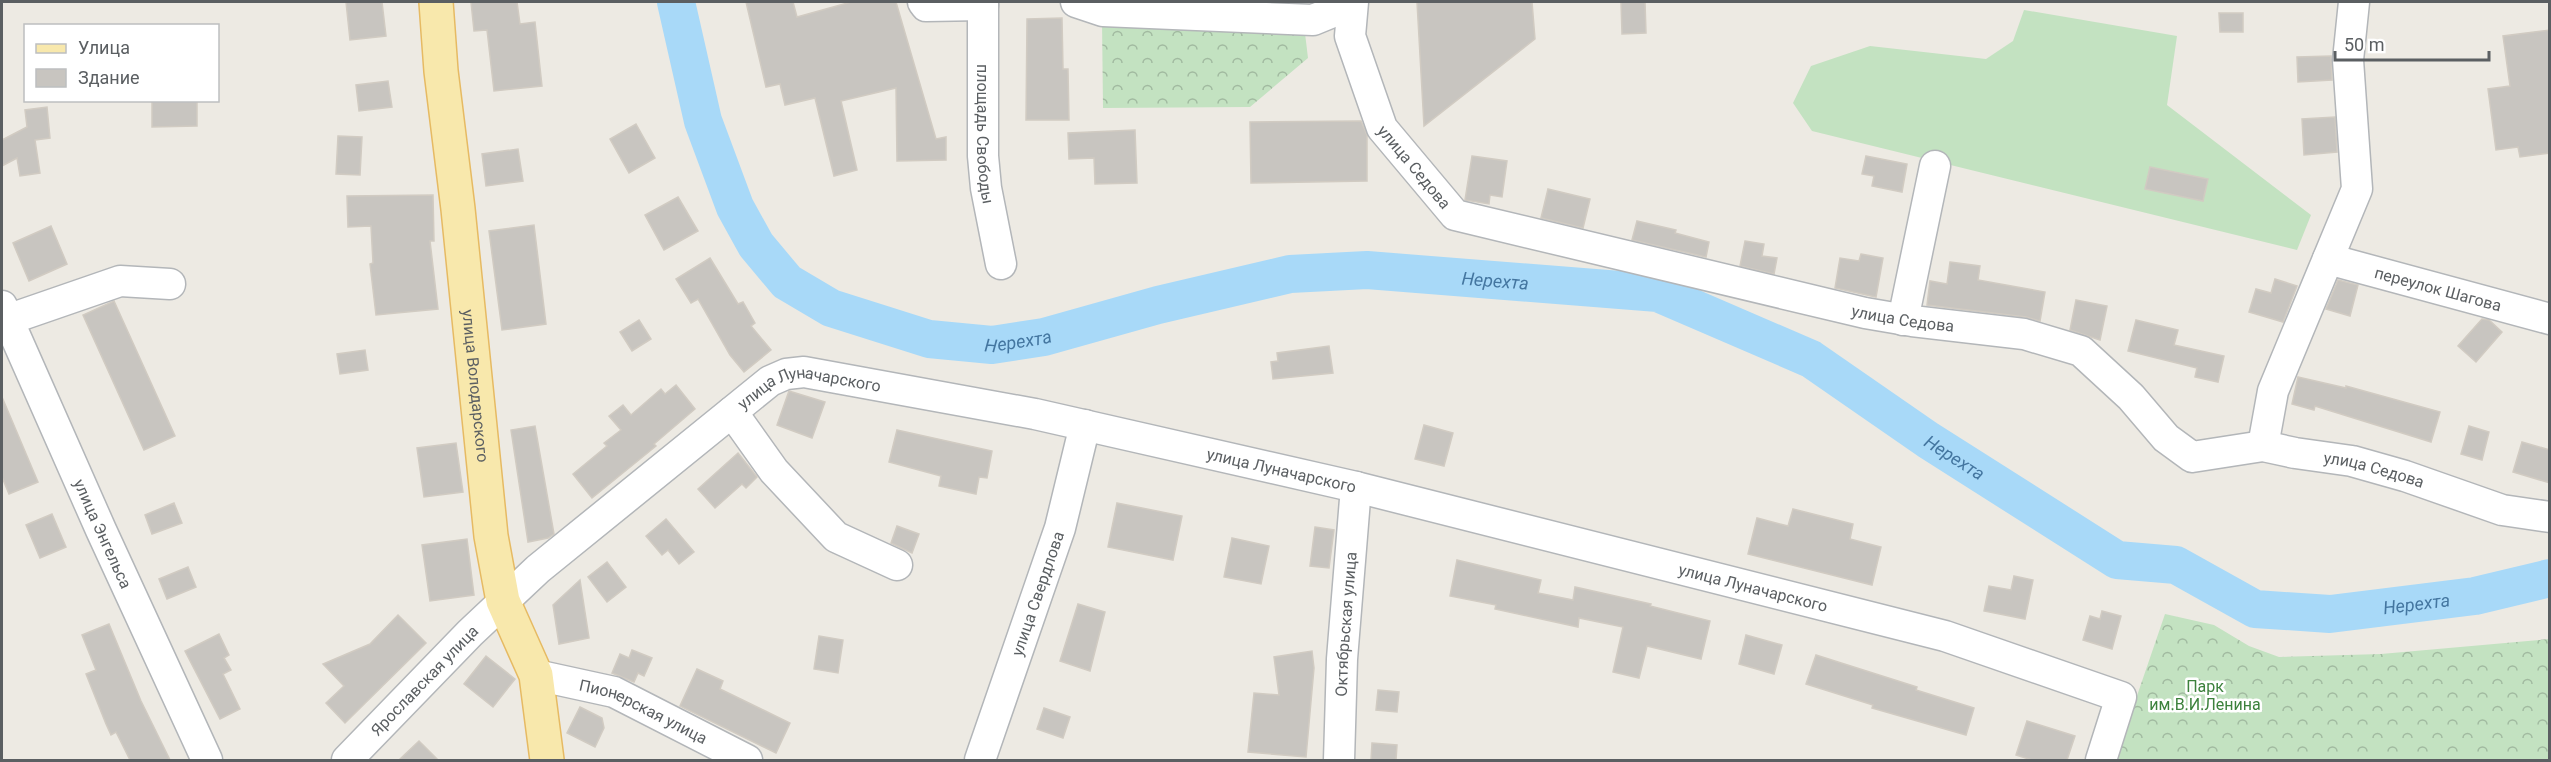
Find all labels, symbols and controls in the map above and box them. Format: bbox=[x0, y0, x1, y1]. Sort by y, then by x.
legend bbox=[24, 24, 219, 102]
scale bar bbox=[2335, 24, 2490, 62]
text: 50 m bbox=[2344, 34, 2384, 55]
text: Улица bbox=[78, 37, 130, 58]
street label: площадь Свободы bbox=[973, 64, 998, 205]
text: Здание bbox=[78, 67, 140, 88]
street label: улица Седова bbox=[1374, 121, 1455, 212]
street label: переулок Шагова bbox=[2373, 263, 2504, 315]
water label: Нерехта bbox=[1461, 267, 1530, 293]
street label: улица Седова bbox=[1850, 301, 1955, 335]
street label: улица Володарского bbox=[459, 308, 493, 463]
water label: Нерехта bbox=[984, 325, 1054, 356]
street label: улица Луначарского bbox=[734, 362, 882, 413]
water label: Нерехта bbox=[1921, 430, 1989, 484]
street label: улица Луначарского bbox=[1205, 444, 1358, 496]
street label: улица Седова bbox=[2322, 448, 2427, 492]
street label: улица Энгельса bbox=[70, 476, 136, 591]
street label: улица Свердлова bbox=[1007, 529, 1068, 658]
street label: Октябрьская улица bbox=[1331, 551, 1360, 697]
street label: улица Луначарского bbox=[1677, 560, 1830, 615]
water label: Нерехта bbox=[2382, 589, 2451, 618]
street label: Ярославская улица bbox=[367, 621, 482, 739]
street label: Пионерская улица bbox=[578, 675, 711, 748]
park label: Парк им.В.И.Ленина bbox=[2149, 677, 2261, 714]

